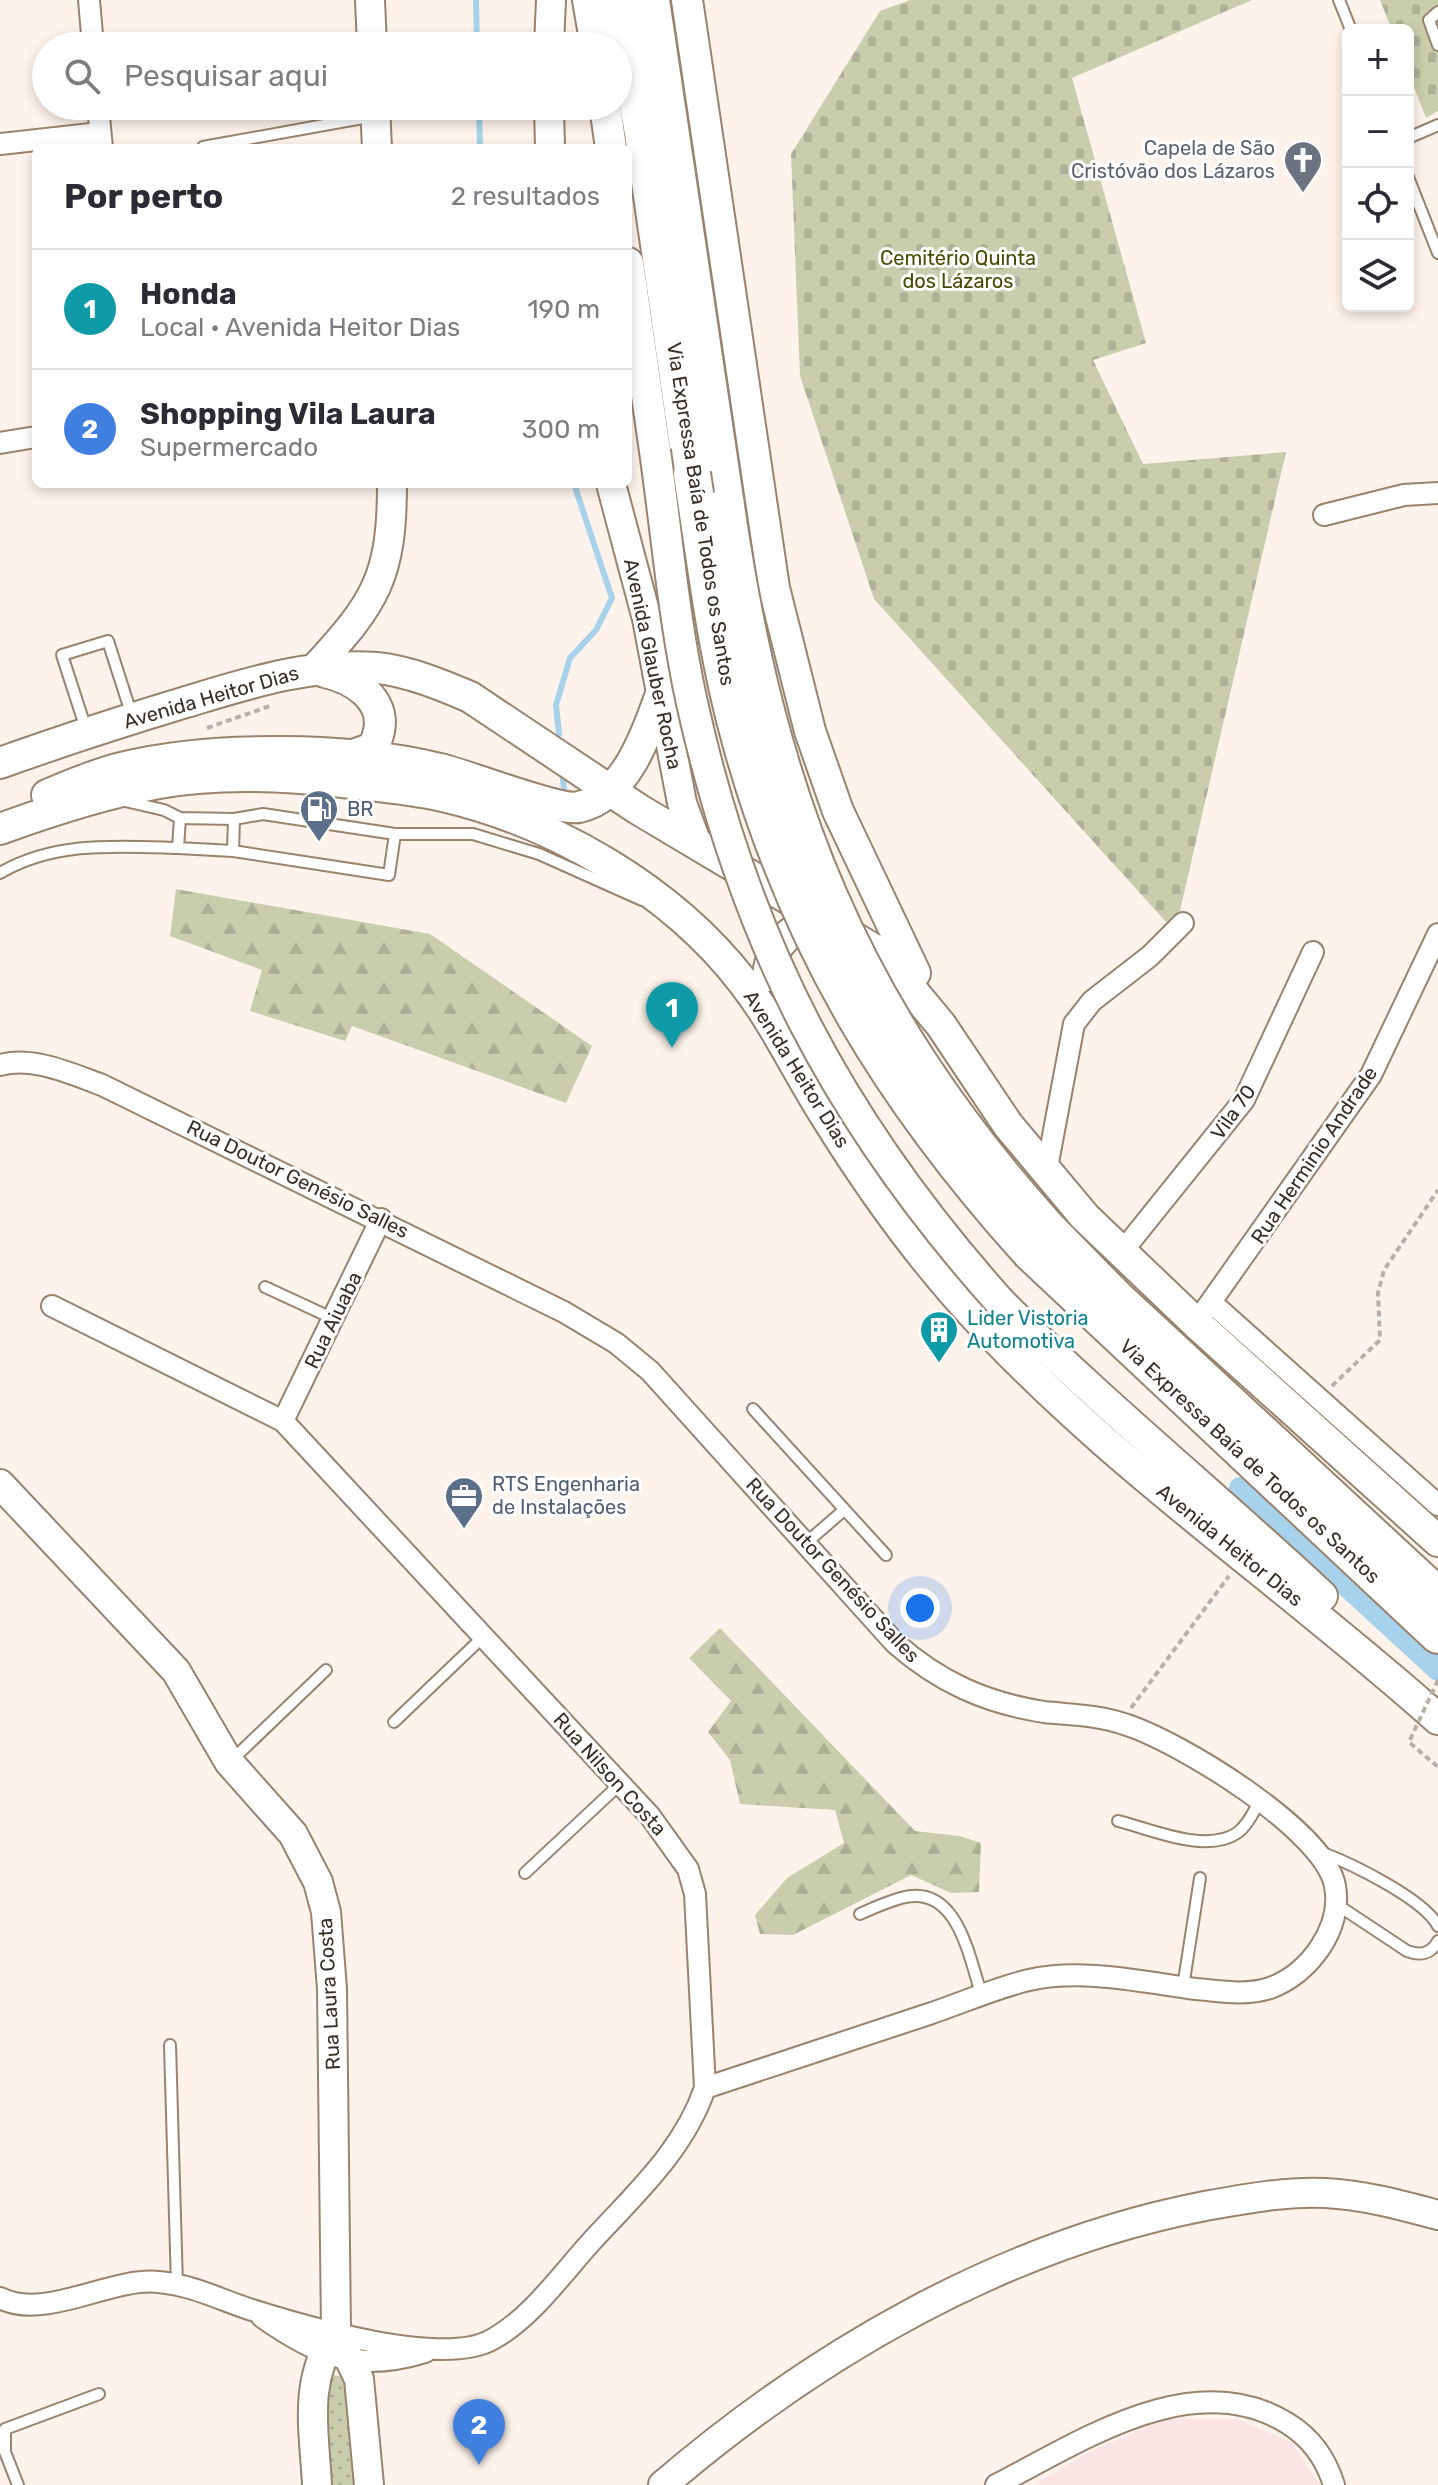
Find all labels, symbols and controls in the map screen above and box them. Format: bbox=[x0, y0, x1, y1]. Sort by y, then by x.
map controls bbox=[1342, 24, 1414, 312]
button: + bbox=[1342, 24, 1414, 96]
search box bbox=[32, 32, 632, 120]
icon: search bbox=[60, 54, 104, 98]
text: Pesquisar aqui bbox=[124, 58, 328, 94]
button: − bbox=[1342, 96, 1414, 168]
place label: Capela de São Cristóvão dos Lázaros bbox=[1071, 136, 1275, 183]
church icon: Capela de São Cristóvão dos Lázaros bbox=[1282, 139, 1324, 194]
button: locate bbox=[1342, 168, 1414, 240]
text: Por perto bbox=[64, 176, 223, 217]
text: 2 resultados bbox=[451, 181, 600, 212]
button: layers bbox=[1342, 240, 1414, 312]
park label: Cemitério Quinta dos Lázaros bbox=[880, 246, 1036, 293]
text: Honda bbox=[140, 276, 237, 312]
text: 1 bbox=[84, 294, 96, 325]
text: 190 m bbox=[527, 294, 600, 325]
text: Local · Avenida Heitor Dias bbox=[140, 312, 460, 343]
street label: Via Expressa Baía de Todos os Santos bbox=[662, 341, 740, 687]
text: Shopping Vila Laura bbox=[140, 396, 436, 432]
text: 2 bbox=[82, 414, 98, 445]
text: 300 m bbox=[522, 414, 600, 445]
text: Supermercado bbox=[140, 432, 318, 463]
street label: Avenida Glauber Rocha bbox=[619, 556, 687, 772]
street label: Avenida Heitor Dias bbox=[121, 661, 301, 733]
fuel station icon: BR bbox=[298, 788, 340, 843]
place label: BR bbox=[347, 797, 373, 821]
pin: 1 bbox=[646, 982, 698, 1048]
street label: Avenida Heitor Dias bbox=[739, 986, 855, 1152]
street label: Rua Herminio Andrade bbox=[1246, 1062, 1382, 1248]
street label: Vila 70 bbox=[1205, 1080, 1261, 1144]
street label: Rua Doutor Genésio Salles bbox=[183, 1115, 413, 1243]
street label: Rua Aiuaba bbox=[299, 1268, 367, 1372]
place label: Lider Vistoria Automotiva bbox=[967, 1306, 1089, 1353]
building icon: Lider Vistoria Automotiva bbox=[918, 1309, 960, 1364]
street label: Via Expressa Baía de Todos os Santos bbox=[1115, 1334, 1385, 1588]
place label: RTS Engenharia de Instalações bbox=[492, 1472, 640, 1519]
street label: Rua Doutor Genésio Salles bbox=[741, 1473, 925, 1667]
office icon: RTS Engenharia de Instalações bbox=[443, 1475, 485, 1530]
street label: Avenida Heitor Dias bbox=[1152, 1479, 1308, 1611]
your location bbox=[900, 1588, 940, 1628]
street label: Rua Nilson Costa bbox=[548, 1708, 672, 1840]
street label: Rua Laura Costa bbox=[313, 1917, 345, 2071]
pin: 2 bbox=[453, 2399, 505, 2465]

